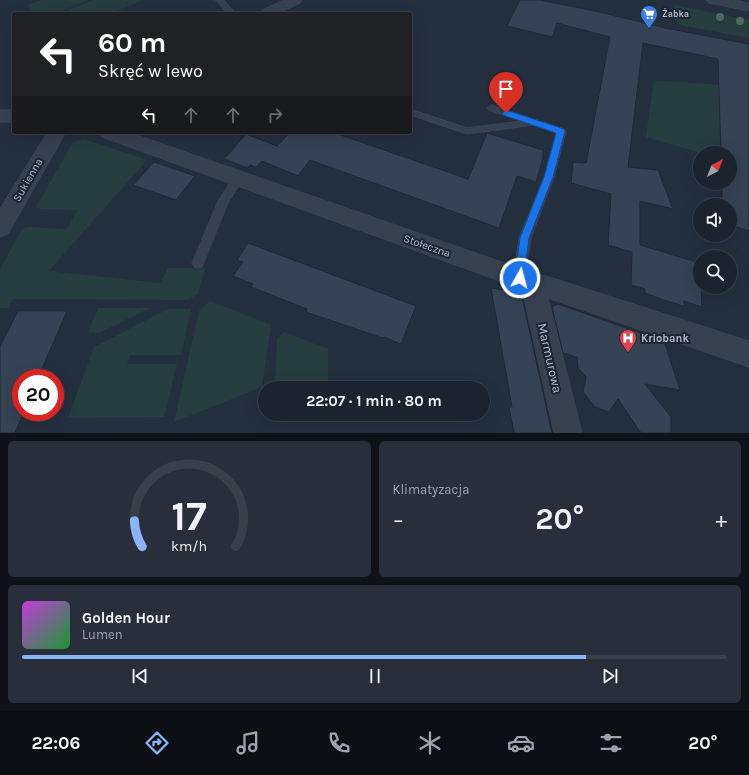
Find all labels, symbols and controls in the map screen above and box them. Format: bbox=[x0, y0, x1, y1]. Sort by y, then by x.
supermarket icon: Żabka bbox=[639, 4, 659, 29]
place label: Żabka bbox=[662, 8, 689, 19]
text: 60 m bbox=[98, 26, 166, 59]
icon: left bbox=[32, 28, 84, 80]
text: Skręć w lewo bbox=[98, 60, 203, 82]
pin bbox=[489, 72, 523, 113]
icon: arrive bbox=[495, 78, 517, 100]
icon: left bbox=[138, 104, 160, 126]
icon: ahead bbox=[180, 104, 202, 126]
icon: ahead bbox=[222, 104, 244, 126]
icon: right bbox=[264, 104, 286, 126]
north arrow bbox=[693, 146, 737, 190]
map controls bbox=[693, 146, 737, 294]
street label: Sukienna bbox=[10, 156, 46, 204]
button: sound bbox=[693, 198, 737, 242]
street label: Stołeczna bbox=[402, 232, 452, 260]
button: search bbox=[693, 250, 737, 294]
position arrow bbox=[499, 257, 541, 299]
street label: Marmurowa bbox=[535, 322, 565, 394]
hospital icon: Kriobank bbox=[618, 328, 638, 353]
place label: Kriobank bbox=[641, 332, 689, 345]
speed limit sign: 20 bbox=[12, 369, 64, 421]
text: 22:07 · 1 min · 80 m bbox=[306, 392, 442, 410]
text: Klimatyzacja bbox=[393, 482, 469, 497]
text: 17 bbox=[171, 492, 207, 540]
text: 20° bbox=[535, 501, 584, 537]
text: − bbox=[393, 507, 404, 533]
text: + bbox=[715, 507, 727, 533]
text: km/h bbox=[171, 538, 207, 555]
text: Golden Hour bbox=[82, 609, 170, 627]
text: Lumen bbox=[82, 627, 123, 642]
icon: previous bbox=[129, 665, 151, 687]
icon: pause bbox=[364, 665, 386, 687]
icon: next bbox=[599, 665, 621, 687]
icon: directions bbox=[143, 729, 171, 757]
icon: music bbox=[234, 729, 262, 757]
icon: phone bbox=[325, 729, 353, 757]
icon: climate bbox=[416, 729, 444, 757]
icon: car bbox=[507, 729, 535, 757]
icon: filters bbox=[597, 729, 625, 757]
text: 22:06 bbox=[31, 732, 80, 754]
text: 20° bbox=[688, 732, 718, 754]

